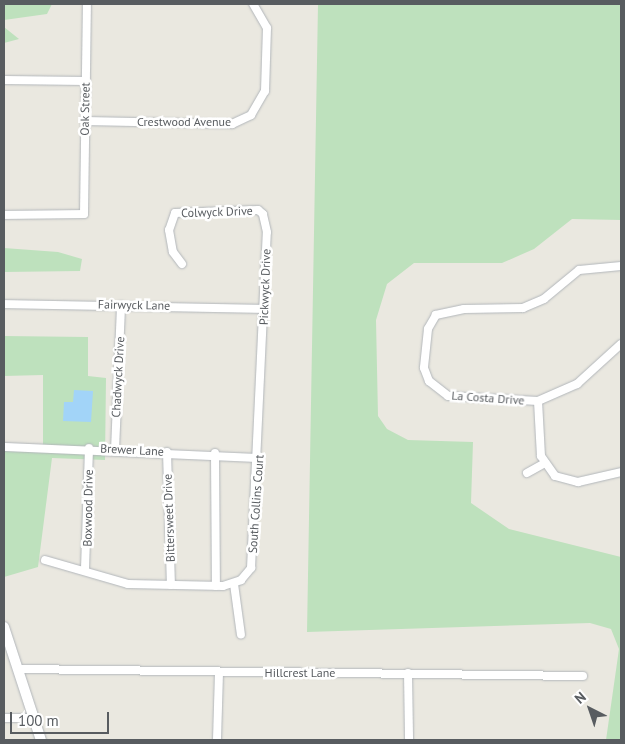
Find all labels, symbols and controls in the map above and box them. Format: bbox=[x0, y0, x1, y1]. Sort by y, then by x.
street label: Oak Street bbox=[77, 82, 93, 136]
street label: Crestwood Avenue bbox=[137, 115, 231, 129]
street label: Colwyck Drive bbox=[181, 204, 253, 220]
street label: Pickwyck Drive bbox=[256, 248, 274, 326]
street label: Fairwyck Lane bbox=[98, 297, 170, 313]
street label: Chadwyck Drive bbox=[109, 336, 127, 418]
street label: La Costa Drive bbox=[451, 388, 525, 408]
street label: Brewer Lane bbox=[100, 441, 164, 459]
street label: South Collins Court bbox=[245, 454, 267, 554]
street label: Boxwood Drive bbox=[80, 469, 96, 547]
street label: Bittersweet Drive bbox=[160, 474, 178, 562]
street label: Hillcrest Lane bbox=[265, 666, 335, 680]
north arrow bbox=[565, 684, 615, 734]
text: N bbox=[571, 688, 590, 707]
scale bar bbox=[12, 702, 111, 734]
text: 100 m bbox=[18, 711, 59, 730]

